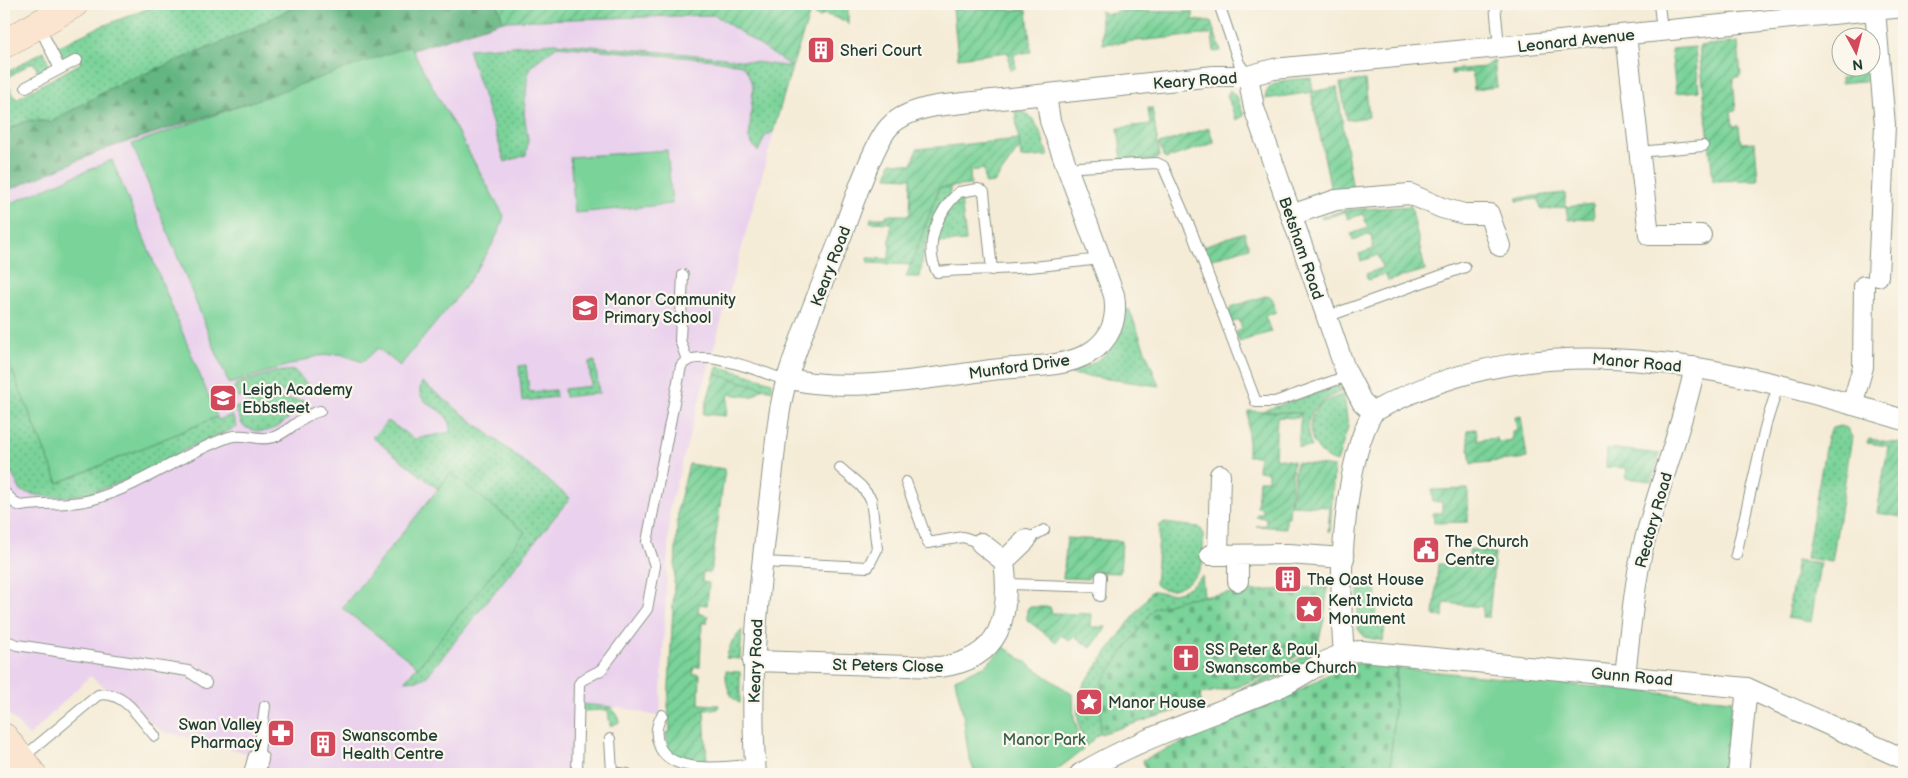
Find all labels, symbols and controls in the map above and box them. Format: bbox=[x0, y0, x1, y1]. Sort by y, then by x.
street label: Leonard Avenue bbox=[1516, 26, 1636, 57]
north arrow bbox=[1830, 28, 1880, 78]
building icon: Sheri Court bbox=[806, 35, 836, 65]
place label: Sheri Court bbox=[840, 42, 922, 61]
text: N bbox=[1851, 55, 1864, 73]
street label: Keary Road bbox=[1152, 69, 1238, 94]
street label: Betsham Road bbox=[1274, 195, 1327, 302]
street label: Keary Road bbox=[807, 224, 855, 309]
place label: Manor Community Primary School bbox=[604, 291, 737, 328]
school or university icon: Manor Community Primary School bbox=[570, 293, 600, 323]
street label: Manor Road bbox=[1591, 350, 1682, 377]
street label: Munford Drive bbox=[967, 351, 1071, 384]
place label: Leigh Academy Ebbsfleet bbox=[242, 381, 353, 418]
school or university icon: Leigh Academy Ebbsfleet bbox=[208, 383, 238, 413]
street label: Rectory Road bbox=[1632, 470, 1677, 570]
place label: The Church Centre bbox=[1445, 533, 1529, 570]
public building icon: The Church Centre bbox=[1411, 535, 1441, 565]
building icon: The Oast House bbox=[1273, 564, 1303, 594]
place label: The Oast House bbox=[1307, 571, 1424, 590]
place label: Kent Invicta Monument bbox=[1328, 592, 1413, 629]
place icon: Kent Invicta Monument bbox=[1294, 594, 1324, 624]
street label: Keary Road bbox=[746, 619, 767, 704]
place label: SS Peter & Paul, Swanscombe Church bbox=[1205, 641, 1357, 678]
church icon: SS Peter & Paul, Swanscombe Church bbox=[1171, 643, 1201, 673]
street label: St Peters Close bbox=[832, 656, 944, 677]
street label: Gunn Road bbox=[1590, 664, 1674, 691]
place icon: Manor House bbox=[1074, 687, 1104, 717]
place label: Manor House bbox=[1108, 694, 1207, 713]
place label: Swan Valley Pharmacy bbox=[178, 716, 263, 753]
pharmacy icon: Swan Valley Pharmacy bbox=[266, 718, 296, 748]
place label: Swanscombe Health Centre bbox=[342, 727, 444, 764]
building icon: Swanscombe Health Centre bbox=[308, 729, 338, 759]
park label: Manor Park bbox=[1002, 731, 1086, 750]

